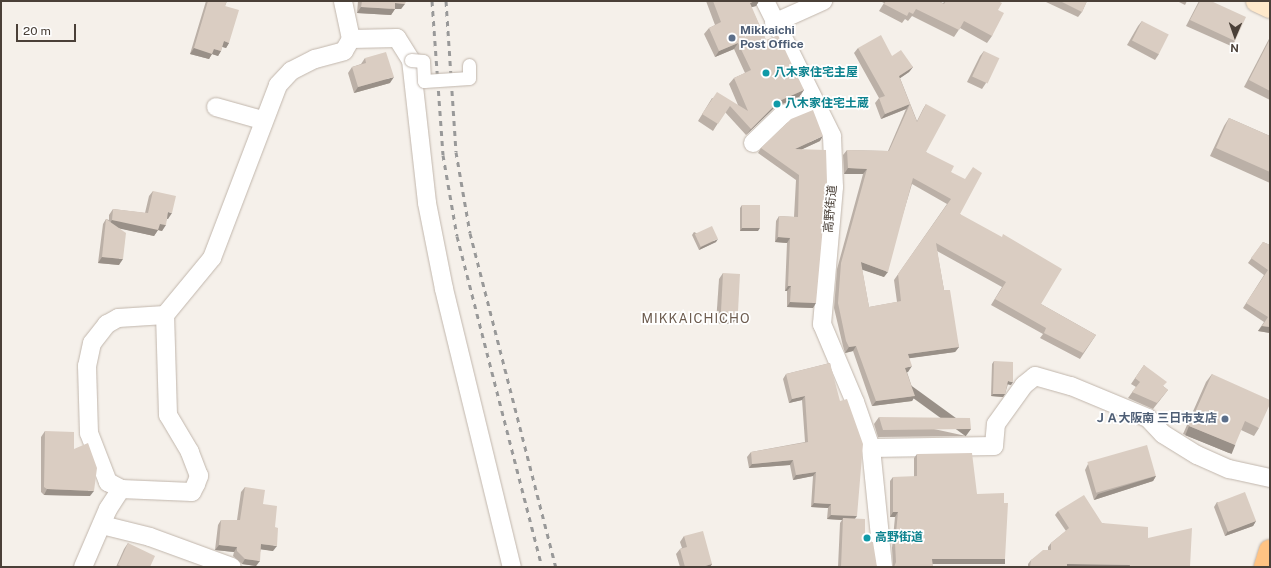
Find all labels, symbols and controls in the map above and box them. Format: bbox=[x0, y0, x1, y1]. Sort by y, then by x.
scale bar bbox=[18, 16, 78, 42]
north arrow bbox=[1215, 16, 1255, 56]
text: 20 m bbox=[23, 24, 51, 38]
place label: Mikkaichi Post Office bbox=[740, 24, 804, 52]
marker: Mikkaichi Post Office bbox=[727, 33, 737, 43]
text: N bbox=[1230, 42, 1239, 54]
place label: 八木家住宅主屋 bbox=[774, 66, 858, 80]
marker: 八木家住宅主屋 bbox=[761, 68, 771, 78]
place label: 八木家住宅土蔵 bbox=[785, 97, 869, 111]
marker: 八木家住宅土蔵 bbox=[772, 99, 782, 109]
street label: 高野街道 bbox=[822, 184, 840, 234]
district label: MIKKAICHICHO bbox=[641, 311, 751, 327]
place label: ＪＡ大阪南 三日市支店 bbox=[1094, 412, 1217, 426]
marker: ＪＡ大阪南 三日市支店 bbox=[1220, 414, 1230, 424]
place label: 高野街道 bbox=[875, 531, 923, 545]
marker: 高野街道 bbox=[862, 533, 872, 543]

